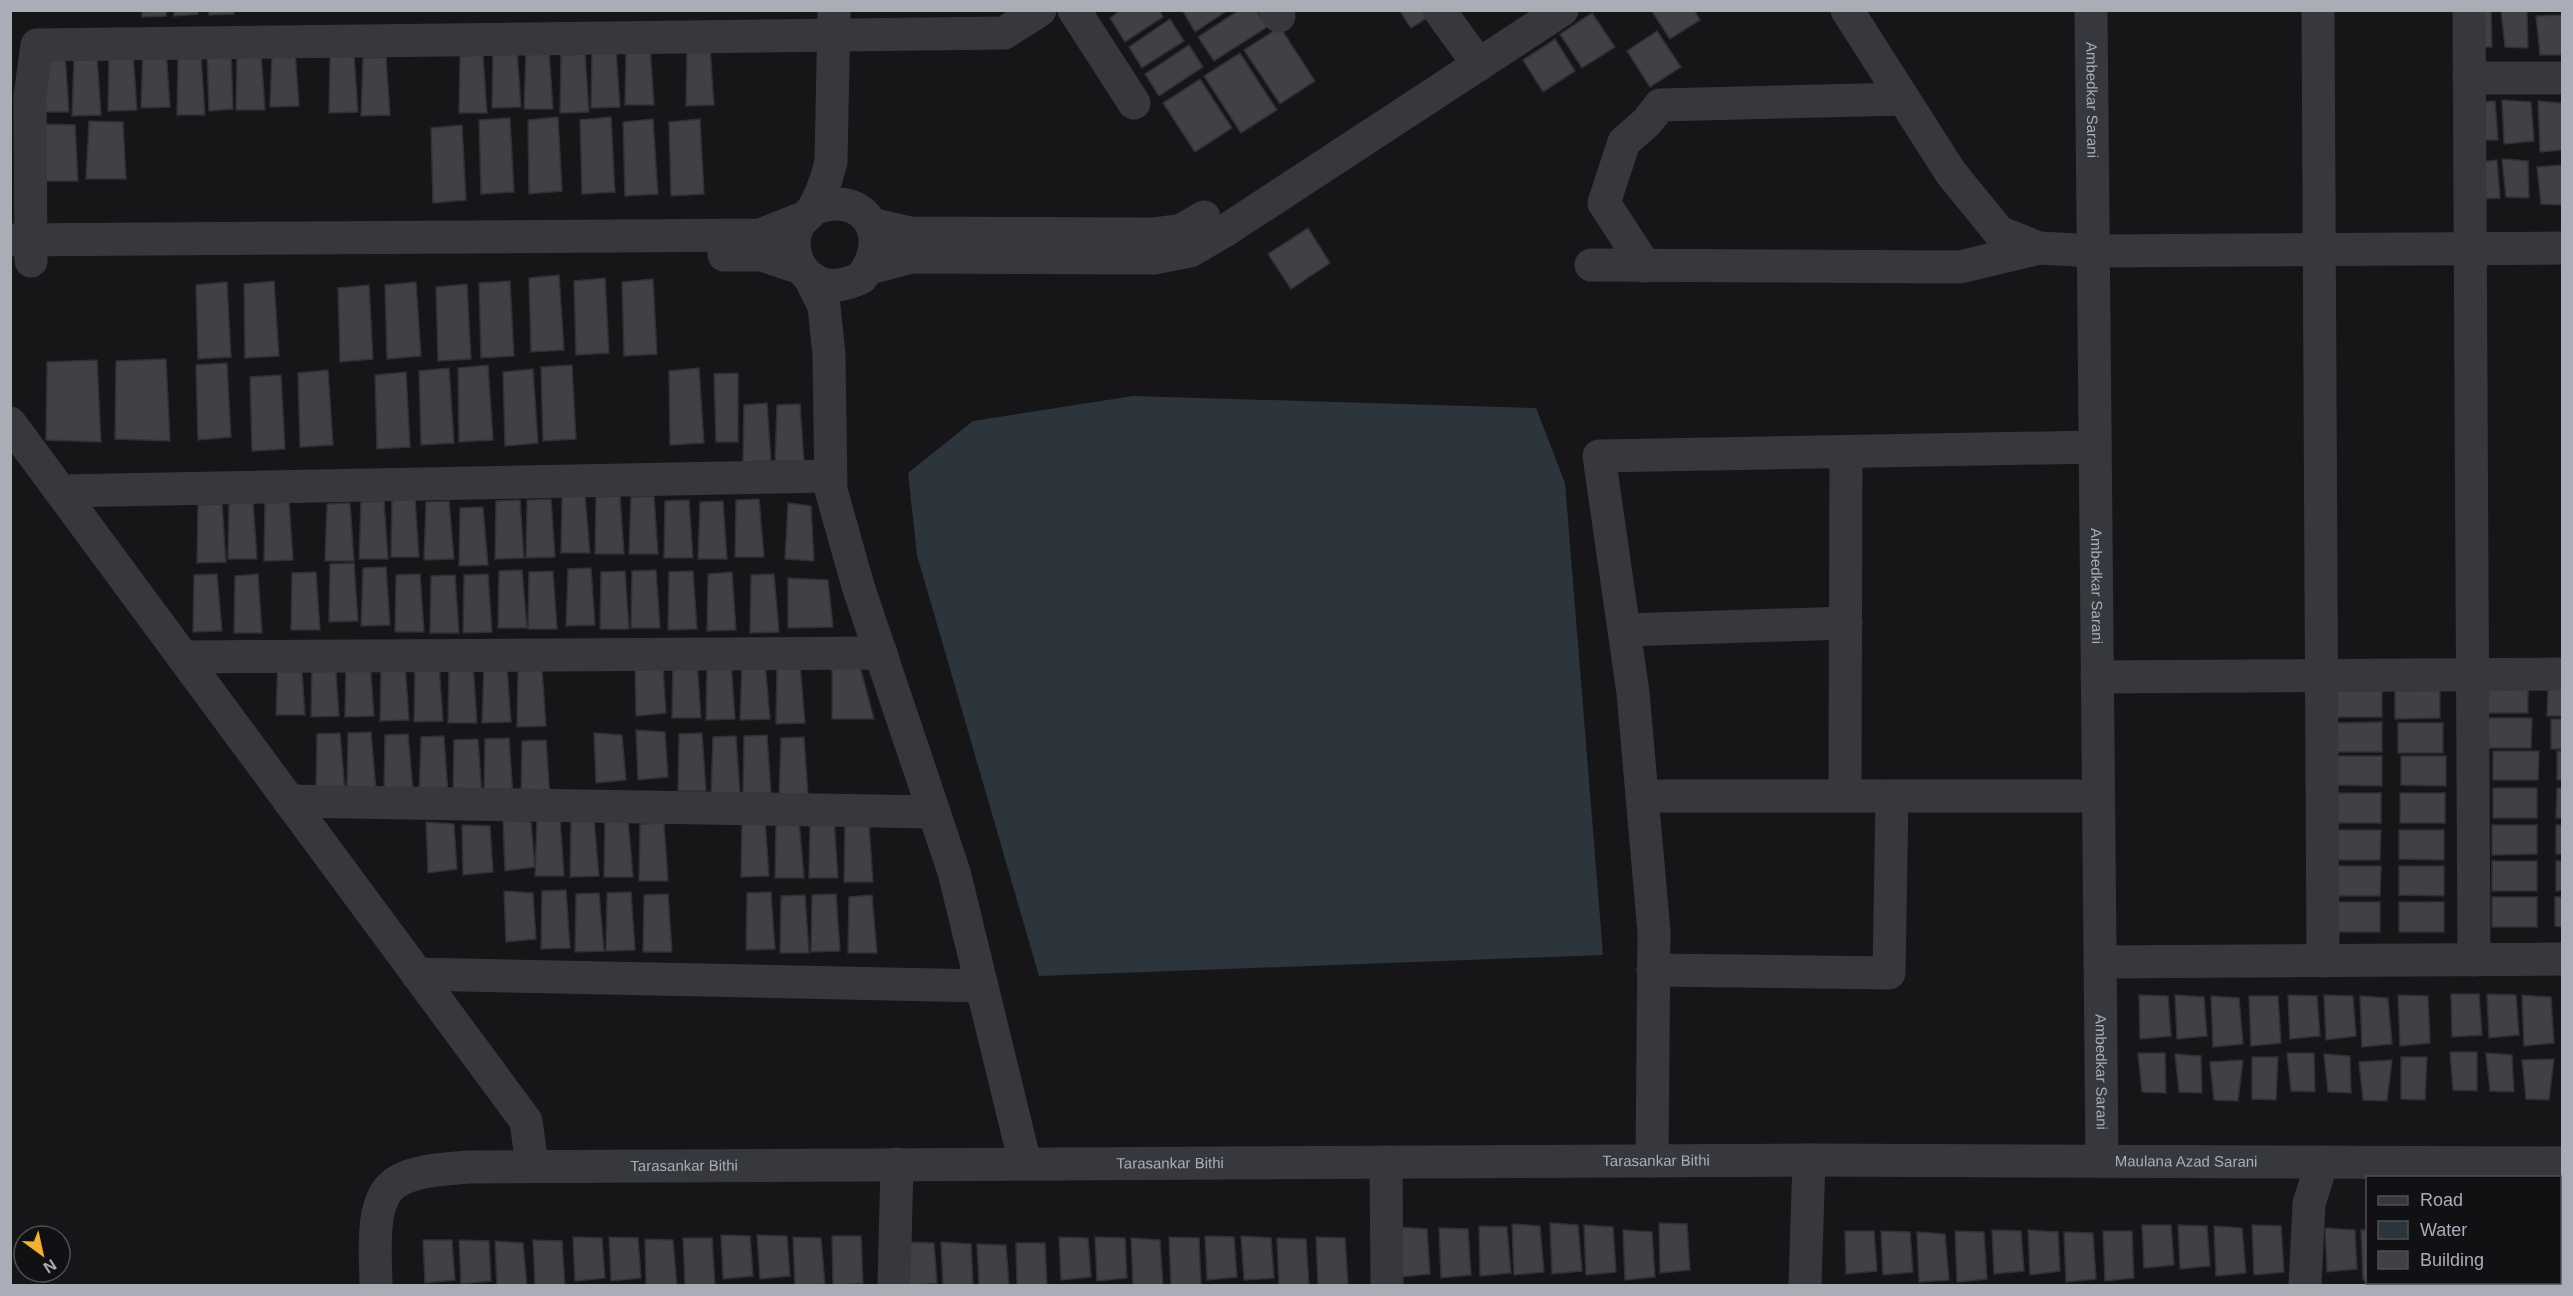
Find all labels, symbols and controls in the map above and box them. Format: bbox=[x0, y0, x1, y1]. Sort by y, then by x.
street label: Ambedkar Sarani bbox=[2083, 42, 2101, 158]
street label: Ambedkar Sarani bbox=[2088, 528, 2106, 644]
street label: Ambedkar Sarani bbox=[2093, 1014, 2111, 1130]
street label: Tarasankar Bithi bbox=[1602, 1152, 1710, 1169]
street label: Maulana Azad Sarani bbox=[2115, 1152, 2257, 1170]
street label: Tarasankar Bithi bbox=[1116, 1154, 1224, 1172]
street label: Tarasankar Bithi bbox=[630, 1157, 738, 1174]
legend bbox=[2366, 1176, 2561, 1284]
text: Road bbox=[2420, 1190, 2463, 1210]
text: Water bbox=[2420, 1220, 2467, 1240]
north arrow bbox=[12, 1224, 72, 1284]
text: Building bbox=[2420, 1250, 2484, 1270]
text: N bbox=[40, 1256, 59, 1276]

